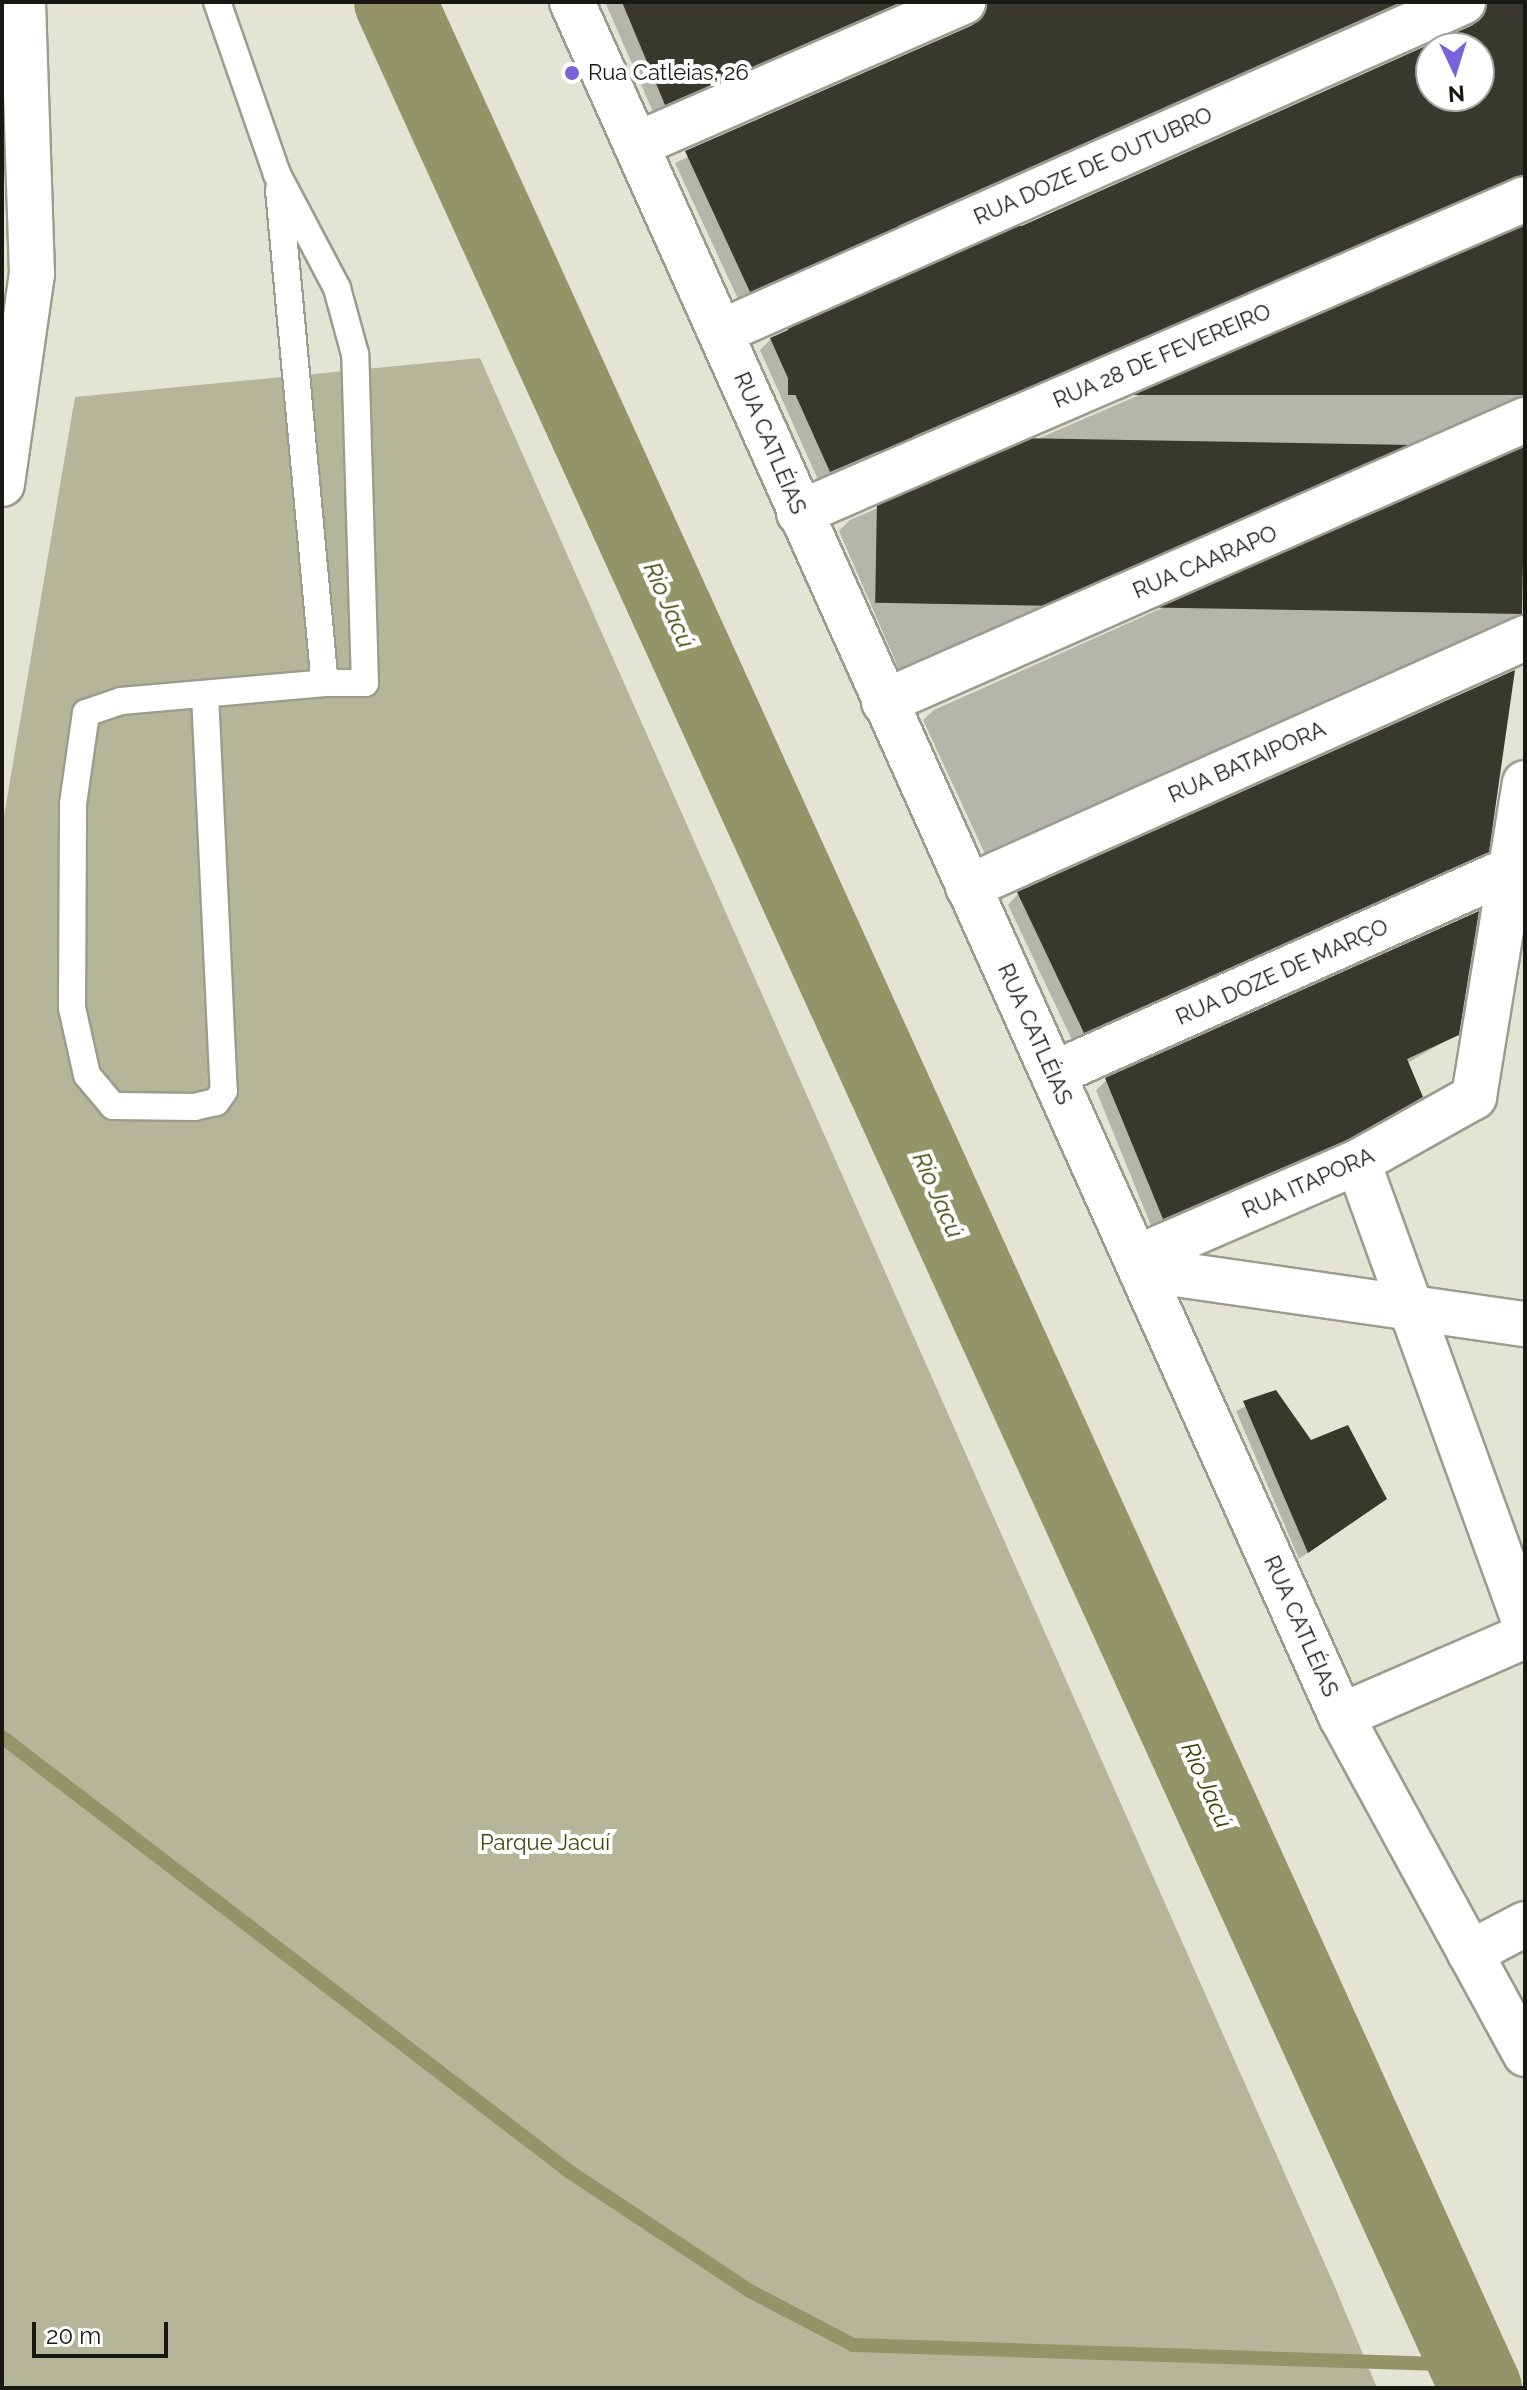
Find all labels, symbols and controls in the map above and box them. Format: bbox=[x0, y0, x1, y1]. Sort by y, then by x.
north arrow bbox=[1415, 32, 1495, 112]
place label: Rua Catleias, 26 bbox=[588, 60, 749, 86]
marker: Rua Catleias, 26 bbox=[563, 64, 581, 82]
text: N bbox=[1447, 80, 1466, 108]
street label: RUA DOZE DE OUTUBRO bbox=[969, 101, 1217, 231]
street label: RUA 28 DE FEVEREIRO bbox=[1049, 298, 1275, 414]
street label: RUA CATLÉIAS bbox=[728, 368, 812, 518]
street label: RUA CAARAPO bbox=[1129, 520, 1281, 604]
water label: Rio Jacú bbox=[637, 557, 701, 653]
street label: RUA BATAIPORA bbox=[1164, 715, 1330, 809]
street label: RUA DOZE DE MARÇO bbox=[1171, 913, 1393, 1031]
street label: RUA CATLÉIAS bbox=[992, 959, 1078, 1109]
street label: RUA ITAPORA bbox=[1238, 1142, 1378, 1224]
water label: Rio Jacú bbox=[906, 1147, 970, 1243]
street label: RUA CATLÉIAS bbox=[1258, 1551, 1344, 1701]
water label: Rio Jacú bbox=[1175, 1737, 1239, 1833]
park label: Parque Jacuí bbox=[480, 1830, 610, 1856]
scale bar bbox=[36, 2306, 172, 2356]
text: 20 m bbox=[46, 2321, 101, 2350]

